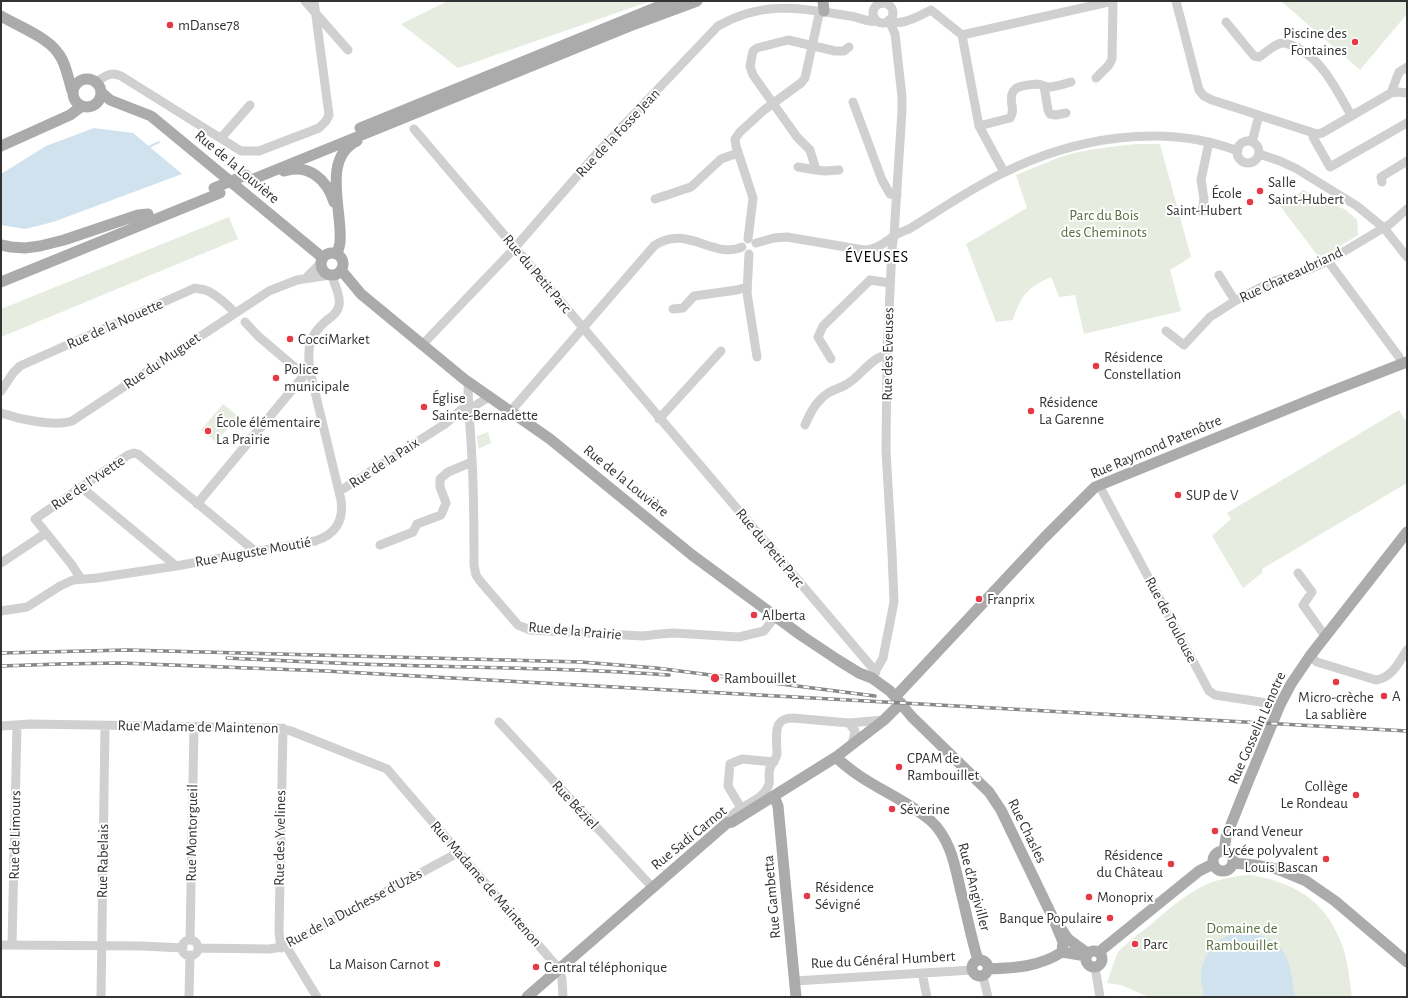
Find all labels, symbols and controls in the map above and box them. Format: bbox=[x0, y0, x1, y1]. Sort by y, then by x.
place label: mDanse78 bbox=[178, 16, 240, 34]
marker: mDanse78 bbox=[165, 20, 175, 30]
place label: Piscine des Fontaines bbox=[1283, 24, 1347, 59]
marker: Piscine des Fontaines bbox=[1350, 37, 1360, 47]
street label: Rue de la Fosse Jean bbox=[572, 85, 664, 181]
street label: Rue de la Louvière bbox=[191, 126, 283, 208]
place label: Salle Saint-Hubert bbox=[1268, 173, 1344, 208]
place label: École Saint-Hubert bbox=[1166, 184, 1242, 219]
marker: Salle Saint-Hubert bbox=[1255, 186, 1265, 196]
marker: École Saint-Hubert bbox=[1245, 197, 1255, 207]
park label: Parc du Bois des Cheminots bbox=[1061, 206, 1147, 241]
street label: Rue du Petit Parc bbox=[499, 231, 575, 317]
street label: Rue Chateaubriand bbox=[1236, 243, 1346, 307]
district label: ÉVEUSES bbox=[845, 247, 909, 267]
street label: Rue de la Nouette bbox=[64, 295, 166, 353]
street label: Rue des Eveuses bbox=[878, 307, 898, 401]
street label: Rue du Muguet bbox=[120, 329, 204, 393]
place label: CocciMarket bbox=[298, 330, 370, 348]
marker: CocciMarket bbox=[285, 334, 295, 344]
place label: Résidence Constellation bbox=[1104, 348, 1181, 383]
place label: Police municipale bbox=[284, 360, 349, 395]
marker: Résidence Constellation bbox=[1091, 361, 1101, 371]
marker: Police municipale bbox=[271, 373, 281, 383]
place label: Église Sainte-Bernadette bbox=[432, 389, 538, 424]
place label: Résidence La Garenne bbox=[1039, 393, 1104, 428]
marker: Église Sainte-Bernadette bbox=[419, 402, 429, 412]
marker: Résidence La Garenne bbox=[1026, 406, 1036, 416]
street label: Rue Raymond Patenôtre bbox=[1088, 411, 1224, 483]
place label: École élémentaire La Prairie bbox=[216, 413, 320, 448]
marker: École élémentaire La Prairie bbox=[203, 426, 213, 436]
street label: Rue de la Paix bbox=[346, 434, 422, 492]
street label: Rue de la Louvière bbox=[580, 441, 672, 521]
street label: Rue de l'Yvette bbox=[48, 452, 128, 514]
place label: SUP de V bbox=[1186, 486, 1238, 504]
marker: SUP de V bbox=[1173, 490, 1183, 500]
street label: Rue du Petit Parc bbox=[732, 505, 808, 591]
street label: Rue Auguste Moutié bbox=[194, 533, 312, 571]
street label: Rue de Toulouse bbox=[1141, 574, 1201, 666]
place label: Franprix bbox=[987, 590, 1035, 608]
marker: Franprix bbox=[974, 594, 984, 604]
place label: Alberta bbox=[762, 606, 806, 624]
marker: Alberta bbox=[749, 610, 759, 620]
street label: Rue de la Prairie bbox=[528, 618, 622, 644]
place label: Rambouillet bbox=[724, 669, 796, 687]
street label: Rue Gosselin Lenotre bbox=[1224, 669, 1290, 787]
marker: Rambouillet bbox=[709, 672, 721, 684]
marker: Micro-crèche La sablière bbox=[1331, 677, 1341, 687]
place label: A bbox=[1392, 687, 1401, 705]
place label: Micro-crèche La sablière bbox=[1298, 688, 1374, 723]
marker: A bbox=[1379, 691, 1389, 701]
street label: Rue Madame de Maintenon bbox=[117, 717, 279, 737]
place label: CPAM de Rambouillet bbox=[907, 749, 979, 784]
marker: CPAM de Rambouillet bbox=[894, 762, 904, 772]
street label: Rue Béziel bbox=[548, 777, 602, 833]
place label: Collège Le Rondeau bbox=[1281, 777, 1348, 812]
street label: Rue Montorgueil bbox=[182, 784, 202, 882]
street label: Rue de Limours bbox=[5, 790, 25, 880]
street label: Rue des Yvelines bbox=[270, 790, 290, 886]
marker: Collège Le Rondeau bbox=[1351, 790, 1361, 800]
street label: Rue Chasles bbox=[1004, 796, 1050, 866]
place label: Séverine bbox=[900, 800, 950, 818]
street label: Rue Sadi Carnot bbox=[648, 802, 730, 874]
marker: Séverine bbox=[887, 804, 897, 814]
street label: Rue Madame de Maintenon bbox=[426, 817, 546, 951]
place label: Grand Veneur bbox=[1223, 822, 1303, 840]
street label: Rue Rabelais bbox=[93, 824, 113, 898]
marker: Grand Veneur bbox=[1210, 826, 1220, 836]
street label: Rue d'Angiviller bbox=[954, 841, 994, 933]
place label: Lycée polyvalent Louis Bascan bbox=[1223, 841, 1318, 876]
place label: Résidence du Château bbox=[1097, 846, 1163, 881]
street label: Rue Gambetta bbox=[759, 854, 785, 940]
marker: Lycée polyvalent Louis Bascan bbox=[1321, 854, 1331, 864]
marker: Résidence du Château bbox=[1166, 859, 1176, 869]
street label: Rue de la Duchesse d'Uzès bbox=[283, 864, 425, 952]
place label: Résidence Sévigné bbox=[815, 878, 874, 913]
place label: Monoprix bbox=[1097, 888, 1153, 906]
marker: Résidence Sévigné bbox=[802, 891, 812, 901]
marker: Monoprix bbox=[1084, 892, 1094, 902]
place label: Banque Populaire bbox=[999, 909, 1102, 927]
marker: Banque Populaire bbox=[1105, 913, 1115, 923]
park label: Domaine de Rambouillet bbox=[1206, 919, 1278, 954]
place label: Parc bbox=[1143, 935, 1168, 953]
marker: Parc bbox=[1130, 939, 1140, 949]
street label: Rue du Général Humbert bbox=[810, 947, 956, 973]
place label: La Maison Carnot bbox=[329, 955, 429, 973]
place label: Central téléphonique bbox=[544, 958, 667, 976]
marker: La Maison Carnot bbox=[432, 959, 442, 969]
marker: Central téléphonique bbox=[531, 962, 541, 972]

